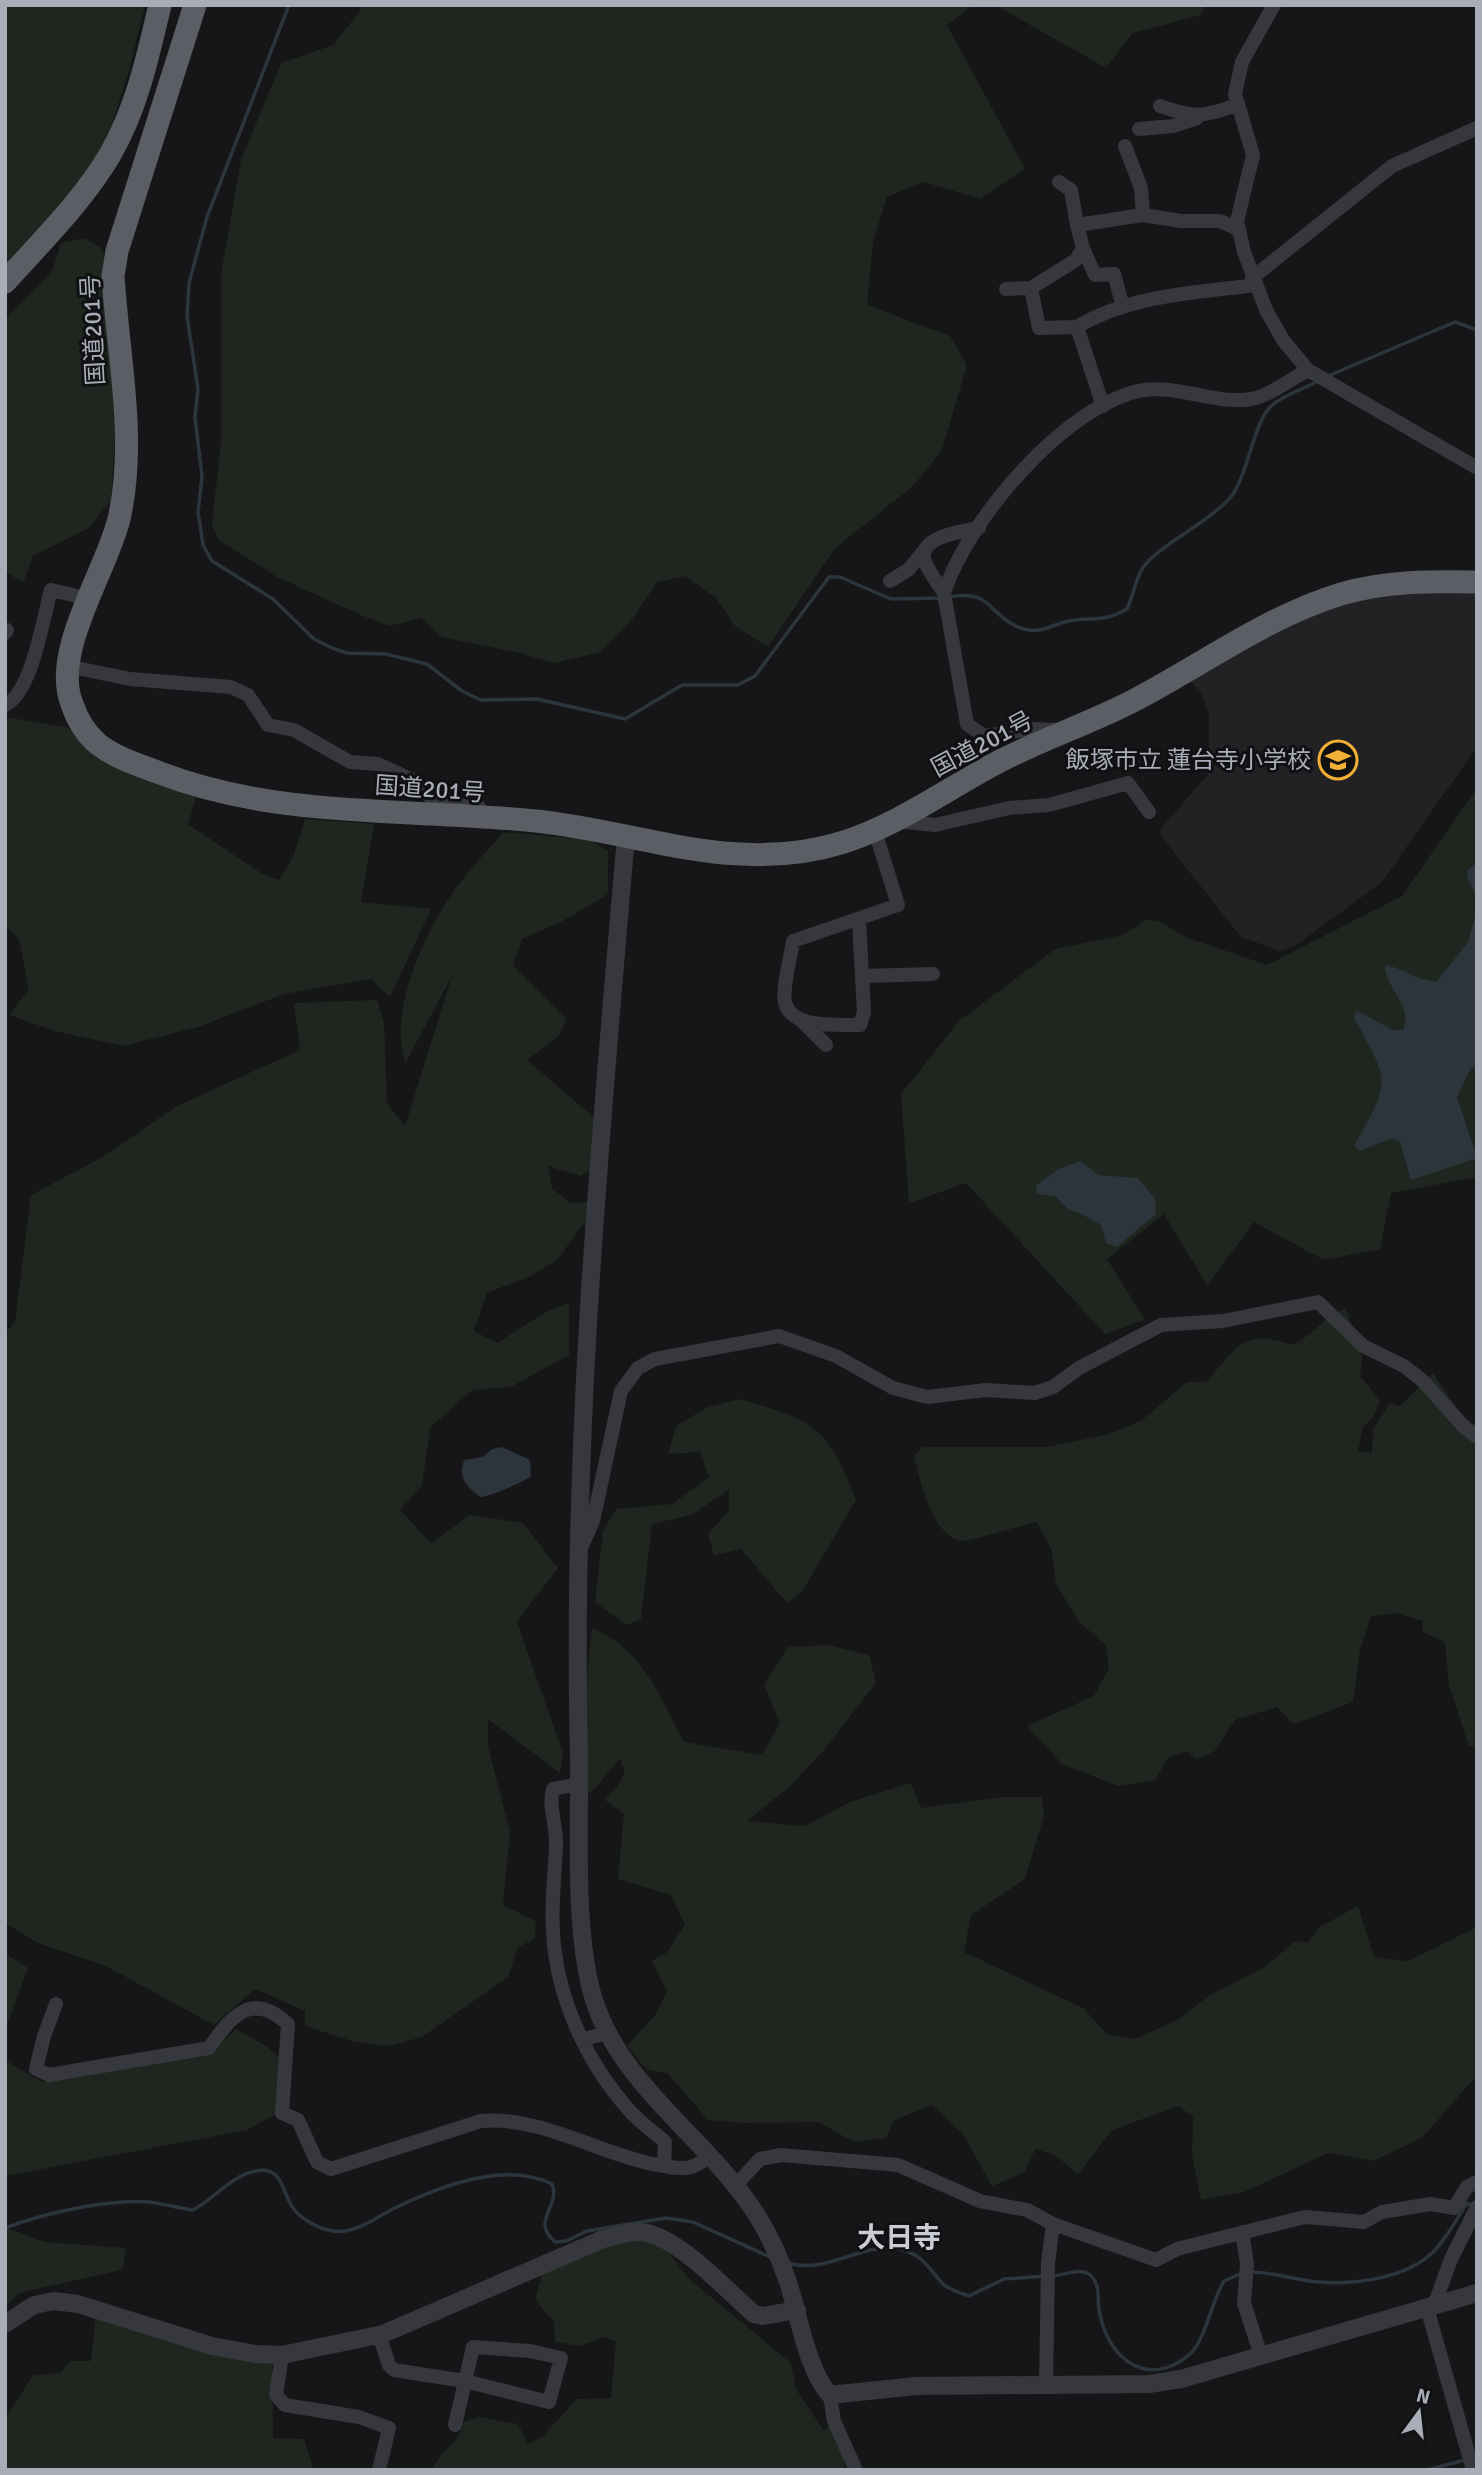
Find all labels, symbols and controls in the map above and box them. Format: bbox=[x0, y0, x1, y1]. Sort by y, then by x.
street label: 国道201号 bbox=[75, 274, 111, 386]
street label: 国道201号 bbox=[926, 705, 1038, 783]
school or university icon: 飯塚市立 蓮台寺小学校 bbox=[1317, 739, 1359, 781]
place label: 飯塚市立 蓮台寺小学校 bbox=[1066, 745, 1311, 775]
street label: 国道201号 bbox=[374, 770, 486, 808]
district label: 大日寺 bbox=[857, 2221, 941, 2255]
north arrow bbox=[1384, 2377, 1454, 2447]
text: N bbox=[1414, 2383, 1433, 2410]

